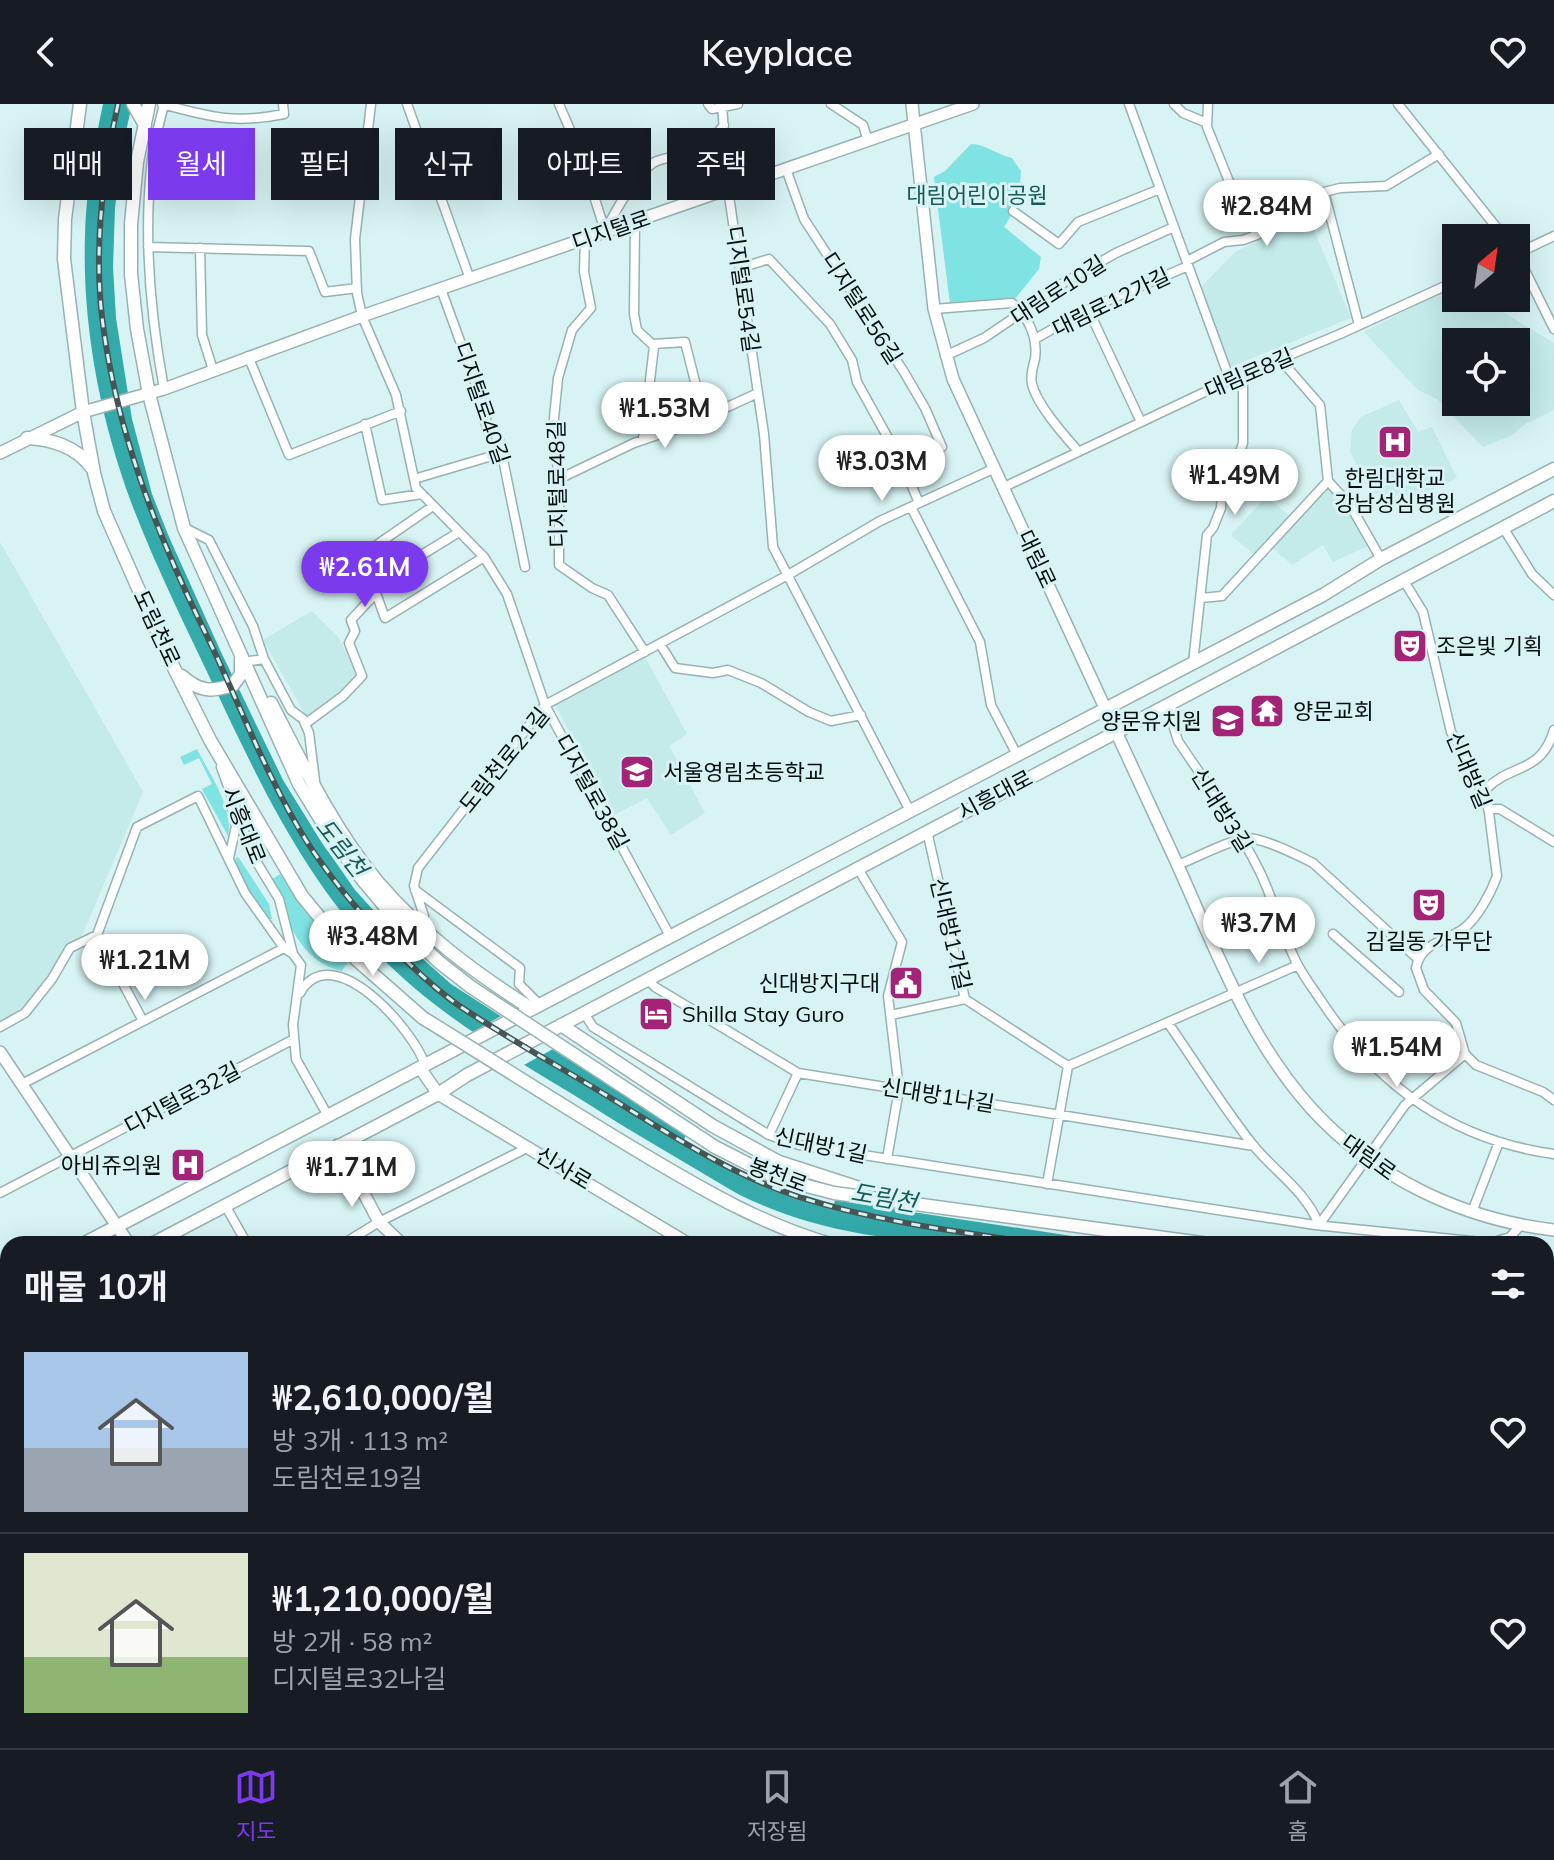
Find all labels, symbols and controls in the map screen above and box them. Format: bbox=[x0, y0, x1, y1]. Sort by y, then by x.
icon: back bbox=[24, 30, 68, 74]
text: Keyplace bbox=[701, 30, 853, 75]
icon: heart bbox=[1486, 30, 1530, 74]
chip: 매매 bbox=[24, 128, 132, 200]
chip: 월세 bbox=[148, 128, 255, 200]
chip: 필터 bbox=[271, 128, 379, 200]
chip: 신규 bbox=[395, 128, 502, 200]
chip: 아파트 bbox=[518, 128, 651, 200]
chip: 주택 bbox=[667, 128, 775, 200]
pin: ₩2.84M bbox=[1202, 180, 1332, 248]
park label: 대림어린이공원 bbox=[906, 181, 1048, 209]
text: ₩2.84M bbox=[1221, 189, 1313, 222]
street label: 디지털로 bbox=[568, 204, 654, 256]
street label: 디지털로54길 bbox=[720, 224, 766, 354]
north arrow bbox=[1442, 224, 1530, 312]
map controls bbox=[1442, 224, 1530, 416]
street label: 디지털로56길 bbox=[816, 247, 908, 369]
street label: 대림로10길 bbox=[1005, 249, 1111, 331]
street label: 대림로12가길 bbox=[1048, 261, 1174, 343]
button: locate bbox=[1442, 328, 1530, 416]
street label: 디지털로40길 bbox=[448, 338, 516, 468]
street label: 대림로8길 bbox=[1200, 342, 1298, 404]
pin: ₩1.53M bbox=[600, 382, 730, 450]
text: ₩1.53M bbox=[619, 391, 711, 424]
street label: 디지털로48길 bbox=[542, 420, 572, 548]
hospital icon: 한림대학교 강남성심병원 bbox=[1376, 423, 1414, 461]
pin: ₩3.03M bbox=[817, 435, 947, 503]
text: ₩3.03M bbox=[836, 444, 928, 477]
pin: ₩1.49M bbox=[1170, 449, 1300, 517]
text: ₩1.49M bbox=[1189, 458, 1281, 491]
place label: 한림대학교 강남성심병원 bbox=[1334, 464, 1456, 517]
street label: 대림로 bbox=[1011, 526, 1063, 592]
pin: ₩2.61M bbox=[300, 541, 430, 609]
text: ₩2.61M bbox=[319, 550, 411, 583]
street label: 도림천로 bbox=[127, 585, 187, 671]
theatre icon: 조은빛 기획 bbox=[1391, 627, 1429, 665]
place label: 조은빛 기획 bbox=[1436, 632, 1543, 660]
temple icon: 양문교회 bbox=[1248, 692, 1286, 730]
place label: 양문교회 bbox=[1293, 697, 1374, 725]
street label: 도림천로21길 bbox=[453, 702, 555, 818]
school or university icon: 양문유치원 bbox=[1209, 702, 1247, 740]
place label: 양문유치원 bbox=[1101, 707, 1202, 735]
street label: 신대방길 bbox=[1440, 727, 1498, 813]
street label: 디지털로38길 bbox=[549, 729, 635, 855]
school or university icon: 서울영림초등학교 bbox=[618, 753, 656, 791]
place label: 서울영림초등학교 bbox=[663, 758, 825, 786]
street label: 신대방3길 bbox=[1185, 763, 1259, 857]
street label: 시흥대로 bbox=[953, 764, 1037, 826]
street label: 시흥대로 bbox=[216, 782, 272, 868]
water label: 도림천 bbox=[310, 812, 376, 885]
street label: 신대방1가길 bbox=[924, 875, 978, 993]
theatre icon: 김길동 가무단 bbox=[1410, 886, 1448, 924]
pin: ₩3.7M bbox=[1203, 897, 1315, 965]
text: ₩3.7M bbox=[1221, 906, 1297, 939]
pin: ₩3.48M bbox=[308, 910, 438, 978]
text: ₩3.48M bbox=[327, 919, 419, 952]
place label: 김길동 가무단 bbox=[1365, 927, 1493, 955]
pin: ₩1.21M bbox=[80, 934, 210, 1002]
text: ₩1.21M bbox=[99, 943, 191, 976]
public building icon: 신대방지구대 bbox=[887, 964, 925, 1002]
place label: 신대방지구대 bbox=[759, 969, 880, 997]
hotel icon: Shilla Stay Guro bbox=[637, 995, 675, 1033]
place label: Shilla Stay Guro bbox=[682, 1000, 844, 1028]
pin: ₩1.54M bbox=[1332, 1021, 1462, 1089]
text: ₩1.54M bbox=[1351, 1030, 1443, 1063]
street label: 디지털로32길 bbox=[119, 1056, 245, 1140]
street label: 신대방1나길 bbox=[879, 1072, 997, 1118]
street label: 신대방1길 bbox=[772, 1122, 870, 1168]
street label: 대림로 bbox=[1336, 1128, 1402, 1186]
street label: 신사로 bbox=[531, 1140, 597, 1196]
pin: ₩1.71M bbox=[287, 1141, 417, 1209]
hospital icon: 아비쥬의원 bbox=[169, 1146, 207, 1184]
text: ₩1.71M bbox=[306, 1150, 398, 1183]
place label: 아비쥬의원 bbox=[61, 1151, 162, 1179]
street label: 봉천로 bbox=[745, 1151, 811, 1199]
water label: 도림천 bbox=[849, 1176, 922, 1218]
icon: filters bbox=[1486, 1262, 1530, 1306]
text: 매물 10개 bbox=[24, 1265, 168, 1308]
text: ₩2,610,000/월 bbox=[272, 1376, 494, 1419]
icon: home bbox=[88, 1384, 184, 1480]
icon: heart bbox=[1486, 1410, 1530, 1454]
text: 방 3개 · 113 m² bbox=[272, 1424, 448, 1457]
text: 도림천로19길 bbox=[272, 1461, 423, 1494]
text: ₩1,210,000/월 bbox=[272, 1577, 494, 1620]
icon: home bbox=[88, 1585, 184, 1681]
icon: heart bbox=[1486, 1611, 1530, 1655]
text: 방 2개 · 58 m² bbox=[272, 1625, 433, 1658]
text: 디지털로32나길 bbox=[272, 1662, 447, 1695]
tab: 지도 bbox=[234, 1765, 278, 1845]
tab: 저장됨 bbox=[747, 1765, 807, 1845]
tab: 홈 bbox=[1276, 1765, 1320, 1845]

